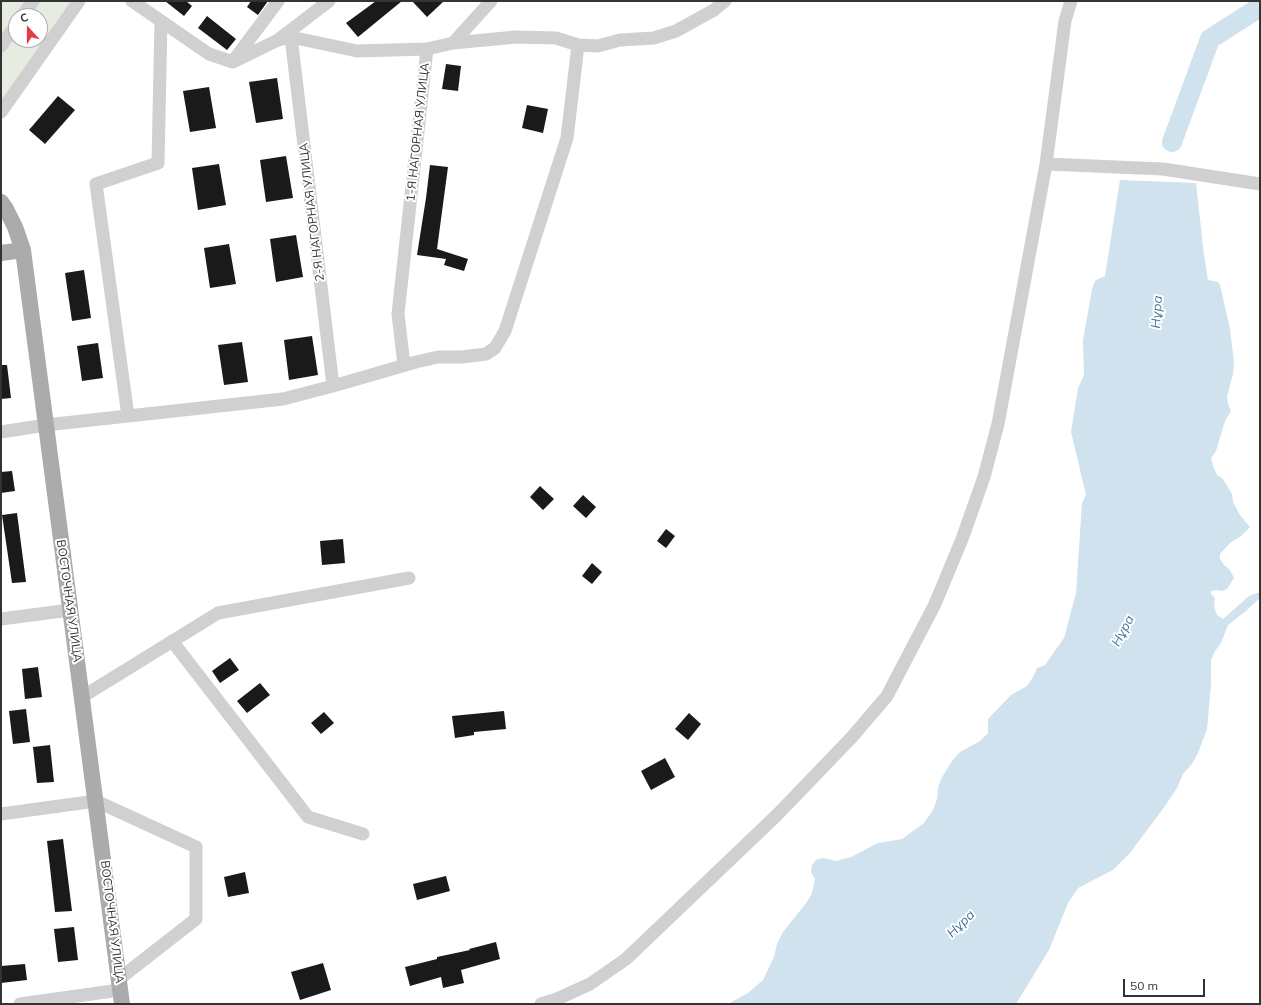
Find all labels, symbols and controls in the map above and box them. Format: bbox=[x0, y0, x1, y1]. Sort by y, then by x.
north arrow bbox=[8, 8, 48, 48]
text: С bbox=[18, 10, 30, 26]
street label: 1-Я НАГОРНАЯ УЛИЦА bbox=[404, 62, 432, 202]
street label: 2-Я НАГОРНАЯ УЛИЦА bbox=[296, 142, 328, 282]
water label: Нұра bbox=[1148, 295, 1166, 329]
street label: ВОСТОЧНАЯ УЛИЦА bbox=[53, 539, 85, 663]
water label: Нұра bbox=[1108, 613, 1138, 649]
street label: ВОСТОЧНАЯ УЛИЦА bbox=[97, 860, 127, 984]
water label: Нұра bbox=[944, 907, 978, 941]
scale bar bbox=[1125, 971, 1207, 997]
text: 50 m bbox=[1130, 978, 1158, 993]

